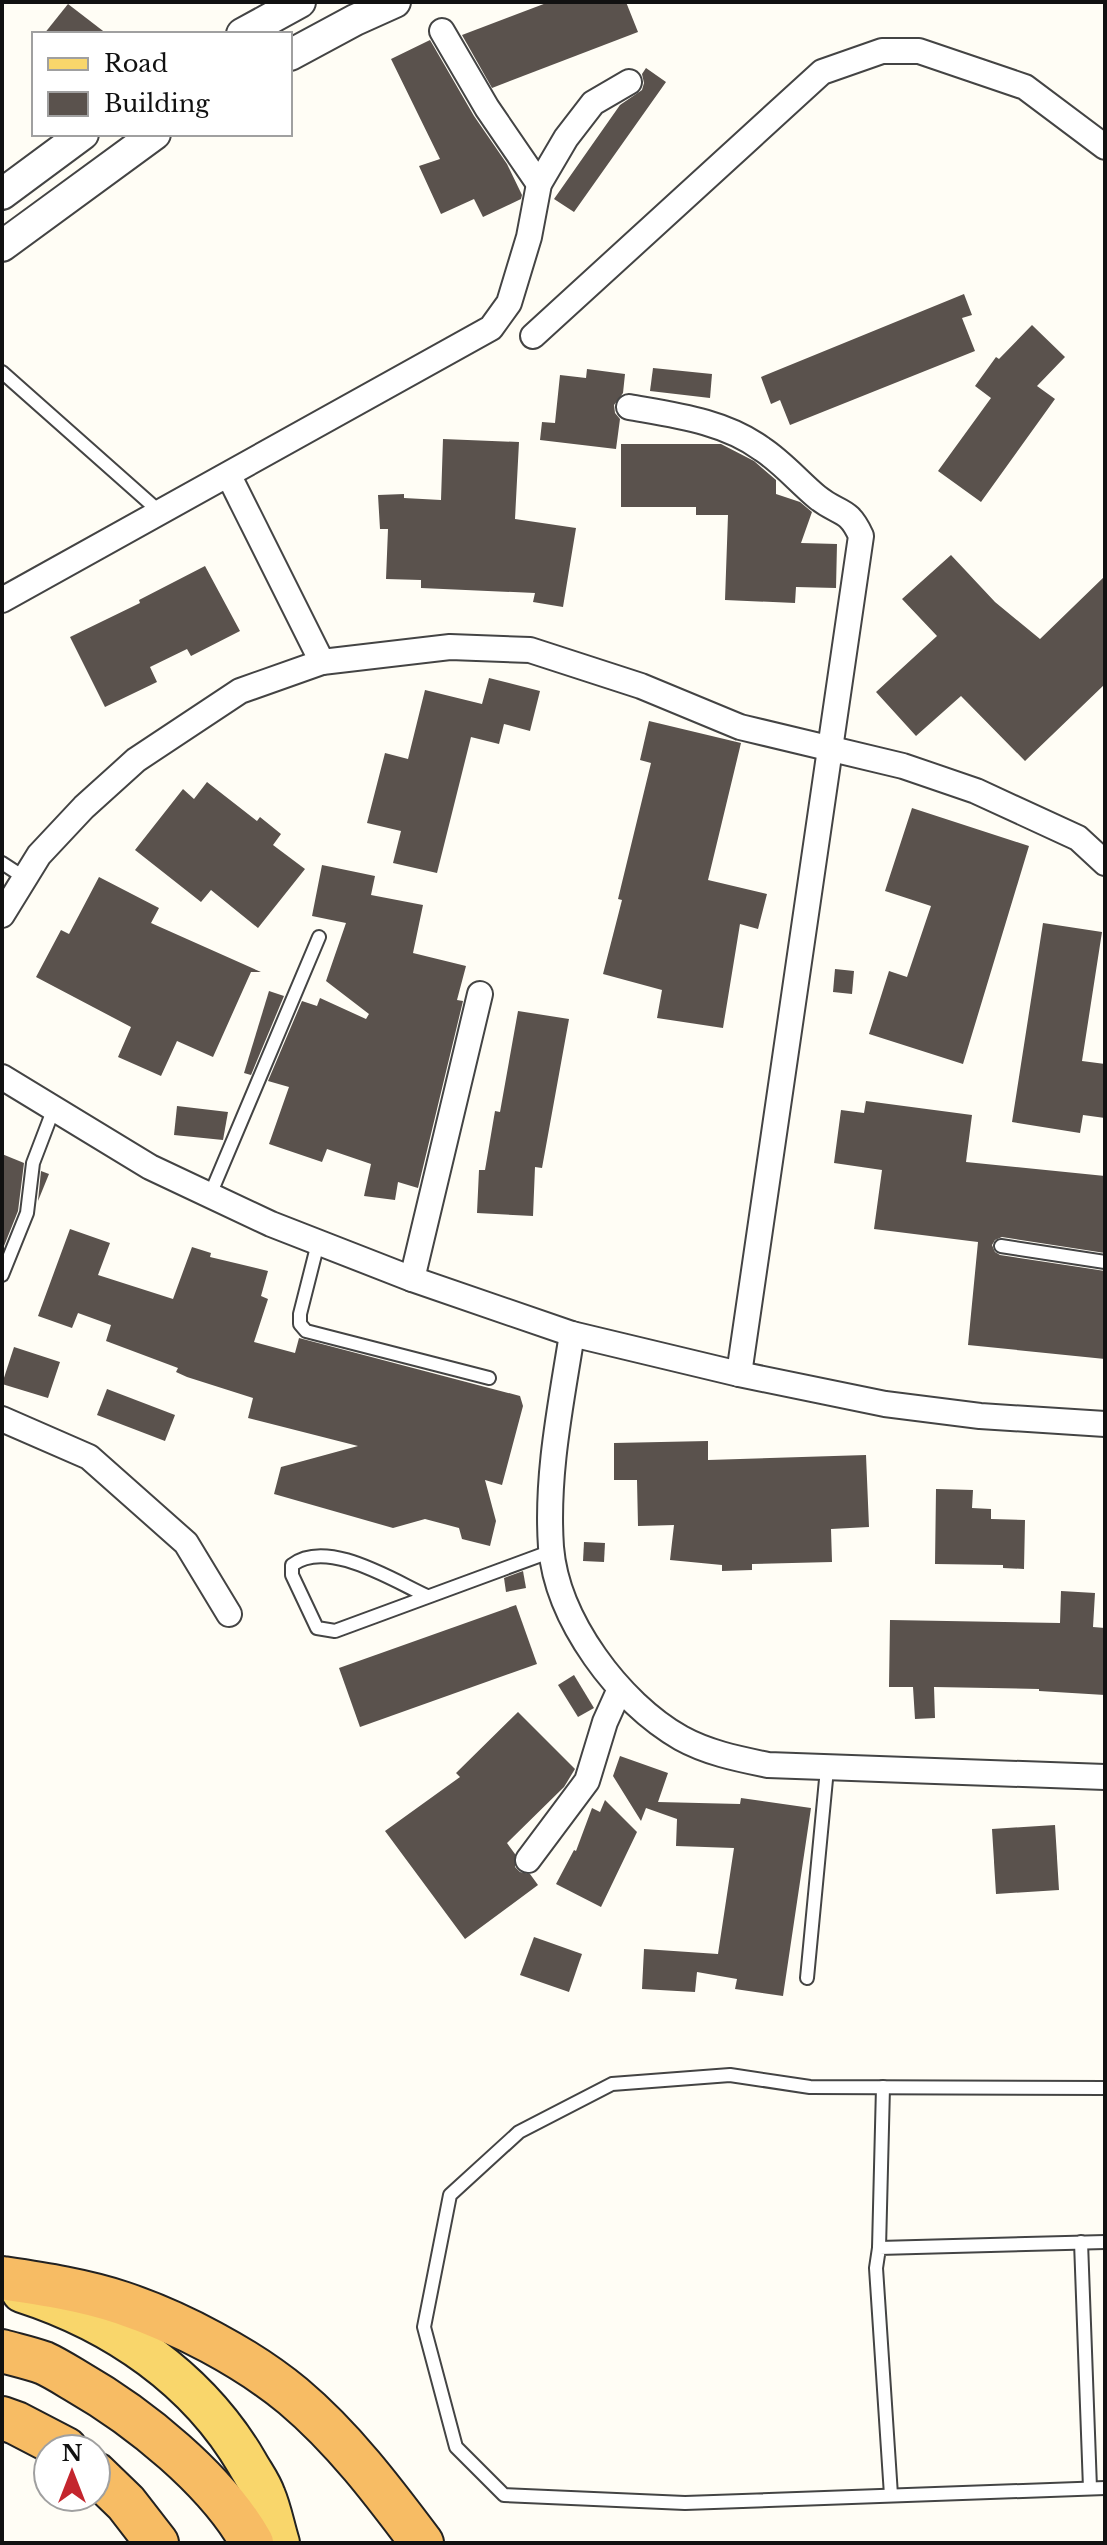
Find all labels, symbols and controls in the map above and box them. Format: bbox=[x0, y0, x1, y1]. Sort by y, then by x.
legend bbox=[32, 32, 292, 136]
text: Road bbox=[104, 49, 168, 78]
text: Building bbox=[104, 89, 210, 118]
north arrow bbox=[32, 2433, 112, 2513]
text: N bbox=[62, 2440, 83, 2467]

